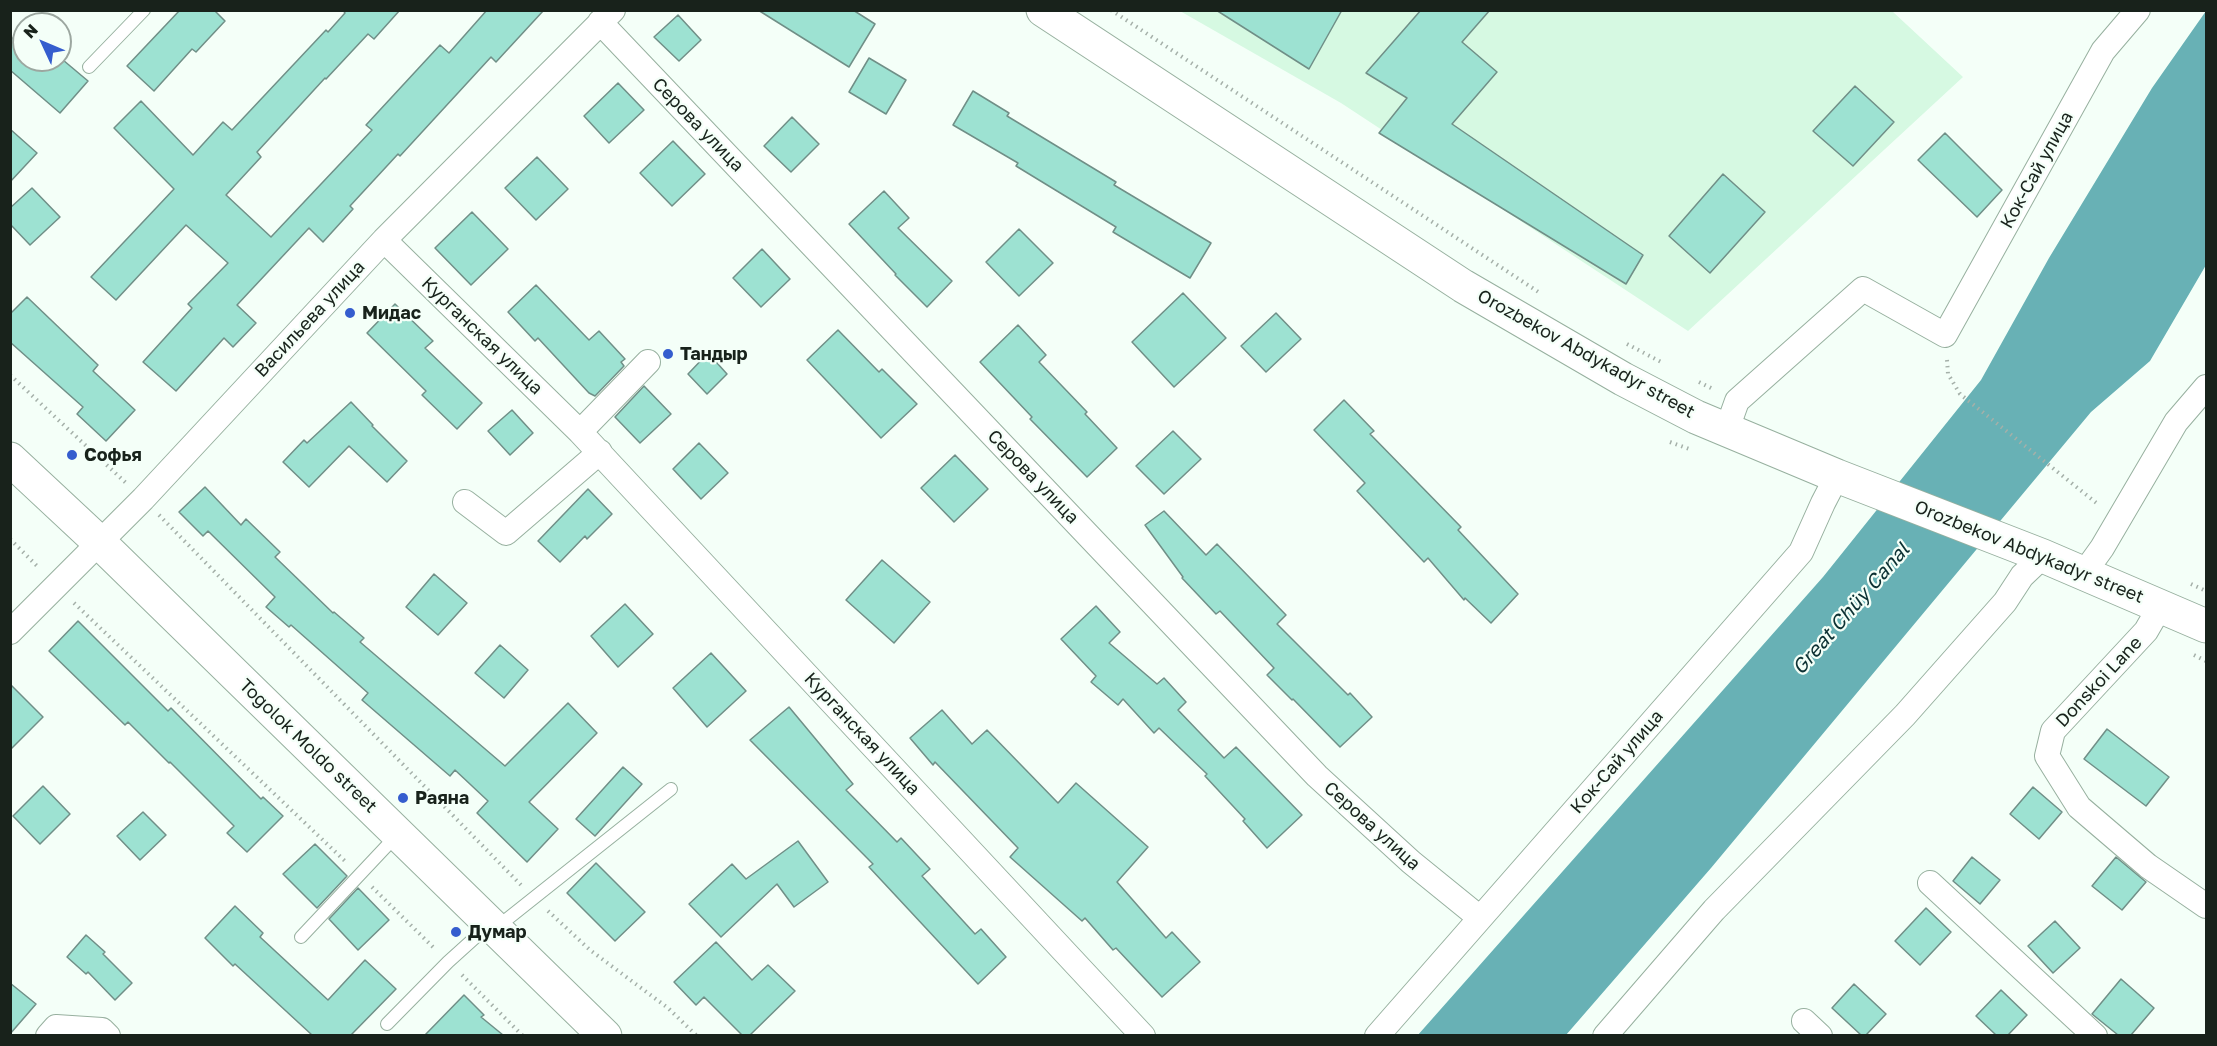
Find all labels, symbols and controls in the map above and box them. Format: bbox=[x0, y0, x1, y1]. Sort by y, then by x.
north arrow bbox=[12, 12, 72, 72]
text: N bbox=[19, 20, 42, 42]
street label: Серова улица bbox=[648, 74, 748, 176]
street label: Кок-Сай улица bbox=[1996, 108, 2078, 232]
street label: Васильева улица bbox=[251, 256, 369, 382]
street label: Курганская улица bbox=[417, 273, 547, 399]
street label: Orozbekov Abdykadyr street bbox=[1474, 285, 1698, 423]
place label: Мидас bbox=[362, 302, 421, 324]
marker: Мидас bbox=[343, 306, 357, 320]
place label: Тандыр bbox=[680, 343, 748, 365]
marker: Тандыр bbox=[661, 347, 675, 361]
street label: Серова улица bbox=[983, 426, 1083, 528]
place label: Софья bbox=[84, 444, 142, 466]
marker: Софья bbox=[65, 448, 79, 462]
street label: Orozbekov Abdykadyr street bbox=[1911, 496, 2147, 608]
water label: Great Chüy Canal bbox=[1787, 538, 1915, 680]
street label: Donskoi Lane bbox=[2052, 632, 2146, 732]
street label: Курганская улица bbox=[800, 668, 924, 800]
street label: Togolok Moldo street bbox=[235, 675, 381, 817]
street label: Кок-Сай улица bbox=[1566, 706, 1668, 818]
street label: Серова улица bbox=[1319, 777, 1425, 875]
place label: Раяна bbox=[415, 787, 469, 809]
marker: Раяна bbox=[396, 791, 410, 805]
place label: Думар bbox=[468, 921, 527, 943]
marker: Думар bbox=[449, 925, 463, 939]

